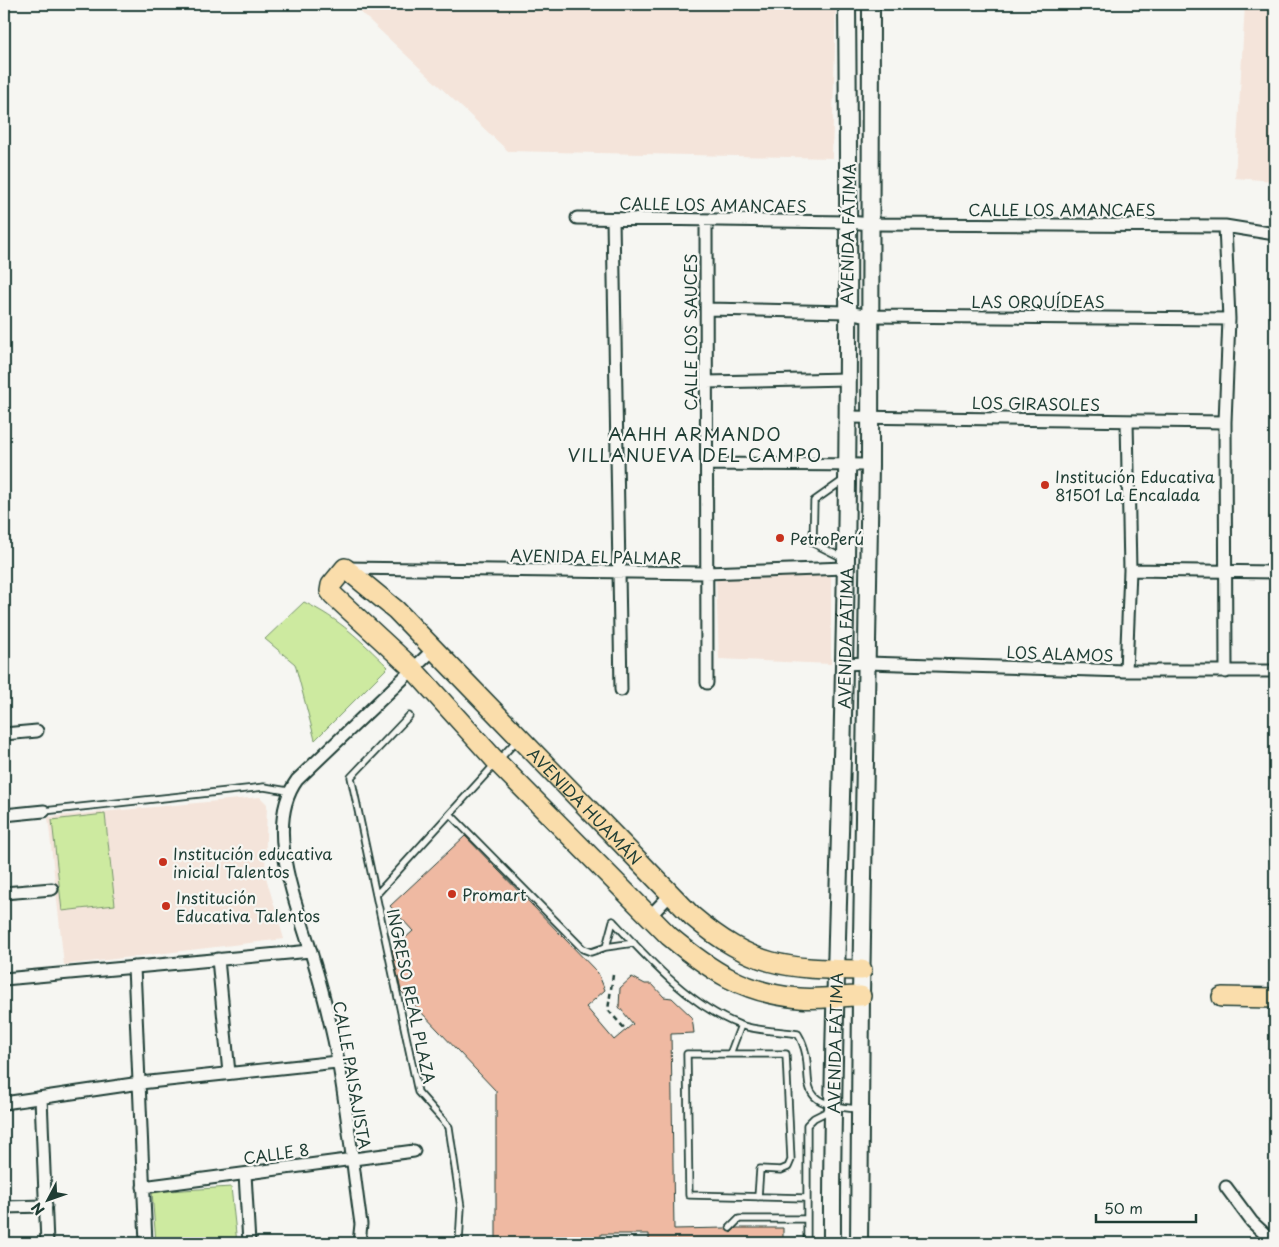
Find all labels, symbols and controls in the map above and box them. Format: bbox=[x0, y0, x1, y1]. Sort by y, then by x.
street label: AVENIDA FÁTIMA bbox=[834, 163, 860, 305]
street label: CALLE LOS AMANCAES bbox=[619, 190, 807, 218]
street label: CALLE LOS AMANCAES bbox=[968, 197, 1156, 221]
street label: CALLE LOS SAUCES bbox=[678, 253, 702, 411]
street label: LAS ORQUÍDEAS bbox=[971, 289, 1105, 313]
street label: LOS GIRASOLES bbox=[972, 390, 1100, 416]
district label: AAHH ARMANDO VILLANUEVA DEL CAMPO bbox=[568, 420, 822, 468]
place label: Institución Educativa 81501 La Encalada bbox=[1055, 464, 1215, 506]
marker: Institución Educativa 81501 La Encalada bbox=[1039, 479, 1051, 491]
place label: PetroPerú bbox=[790, 526, 864, 550]
marker: PetroPerú bbox=[774, 532, 786, 544]
street label: AVENIDA EL PALMAR bbox=[510, 543, 682, 569]
street label: AVENIDA FÁTIMA bbox=[831, 567, 858, 709]
street label: LOS ALAMOS bbox=[1006, 639, 1114, 667]
street label: AVENIDA HUAMÁN bbox=[523, 741, 648, 870]
place label: Institución educativa inicial Talentos bbox=[173, 841, 332, 883]
marker: Institución educativa inicial Talentos bbox=[157, 856, 169, 868]
place label: Promart bbox=[462, 882, 527, 906]
place label: Institución Educativa Talentos bbox=[176, 885, 320, 927]
marker: Promart bbox=[446, 888, 458, 900]
marker: Institución Educativa Talentos bbox=[160, 900, 172, 912]
street label: INGRESO REAL PLAZA bbox=[382, 906, 442, 1086]
street label: AVENIDA FÁTIMA bbox=[821, 972, 848, 1114]
street label: CALLE PAISAJISTA bbox=[328, 999, 378, 1151]
street label: CALLE 8 bbox=[242, 1137, 310, 1169]
north arrow bbox=[22, 1174, 72, 1224]
scale bar bbox=[1096, 1192, 1196, 1224]
text: 50 m bbox=[1104, 1196, 1143, 1219]
text: N bbox=[26, 1198, 49, 1220]

